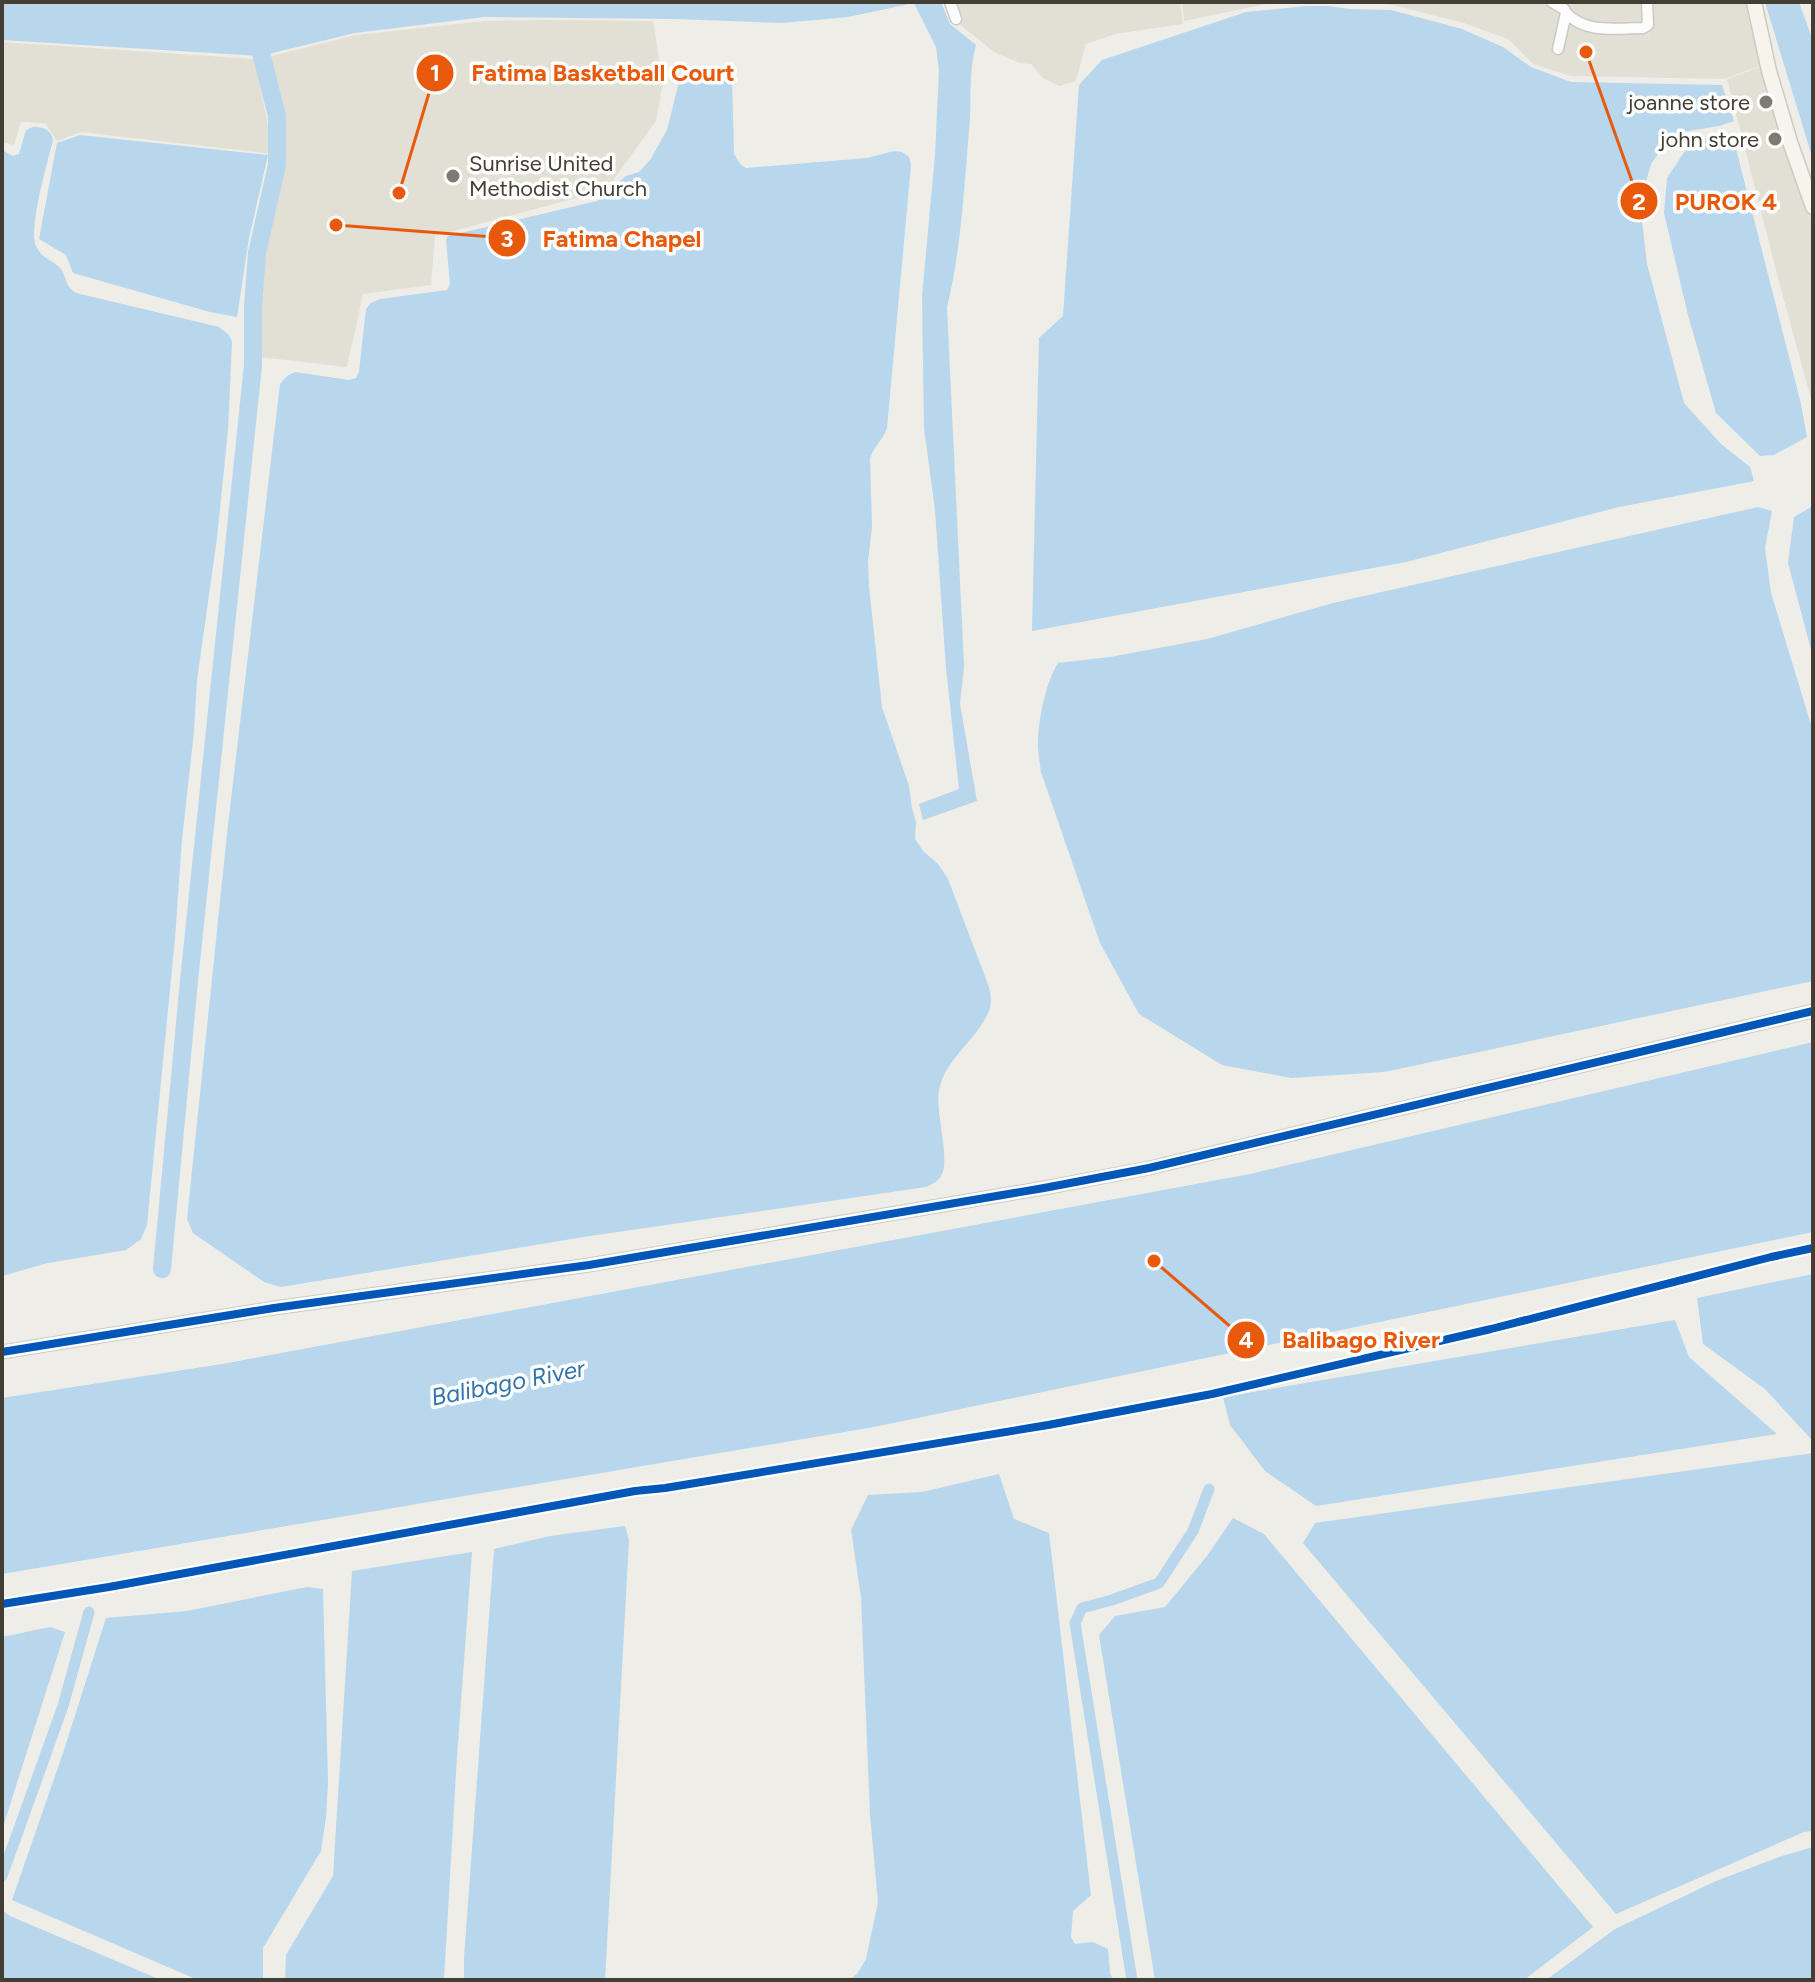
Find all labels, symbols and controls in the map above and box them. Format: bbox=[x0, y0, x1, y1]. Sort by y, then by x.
callout: Fatima Basketball Court bbox=[415, 49, 751, 97]
text: 1 bbox=[430, 58, 440, 87]
text: Fatima Basketball Court bbox=[471, 58, 735, 87]
place label: joanne store bbox=[1625, 89, 1750, 116]
marker: joanne store bbox=[1757, 93, 1775, 111]
place label: john store bbox=[1658, 126, 1759, 153]
marker: john store bbox=[1766, 130, 1784, 148]
place label: Sunrise United Methodist Church bbox=[469, 150, 647, 202]
marker: Sunrise United Methodist Church bbox=[444, 167, 462, 185]
callout: PUROK 4 bbox=[1619, 177, 1793, 225]
text: 2 bbox=[1632, 187, 1646, 216]
text: PUROK 4 bbox=[1675, 187, 1777, 216]
callout: Fatima Chapel bbox=[487, 214, 718, 262]
text: 3 bbox=[500, 224, 514, 253]
text: Fatima Chapel bbox=[543, 224, 701, 253]
callout: Balibago River bbox=[1226, 1316, 1456, 1364]
text: 4 bbox=[1238, 1325, 1254, 1354]
text: Balibago River bbox=[1282, 1325, 1440, 1354]
water label: Balibago River bbox=[429, 1353, 588, 1412]

